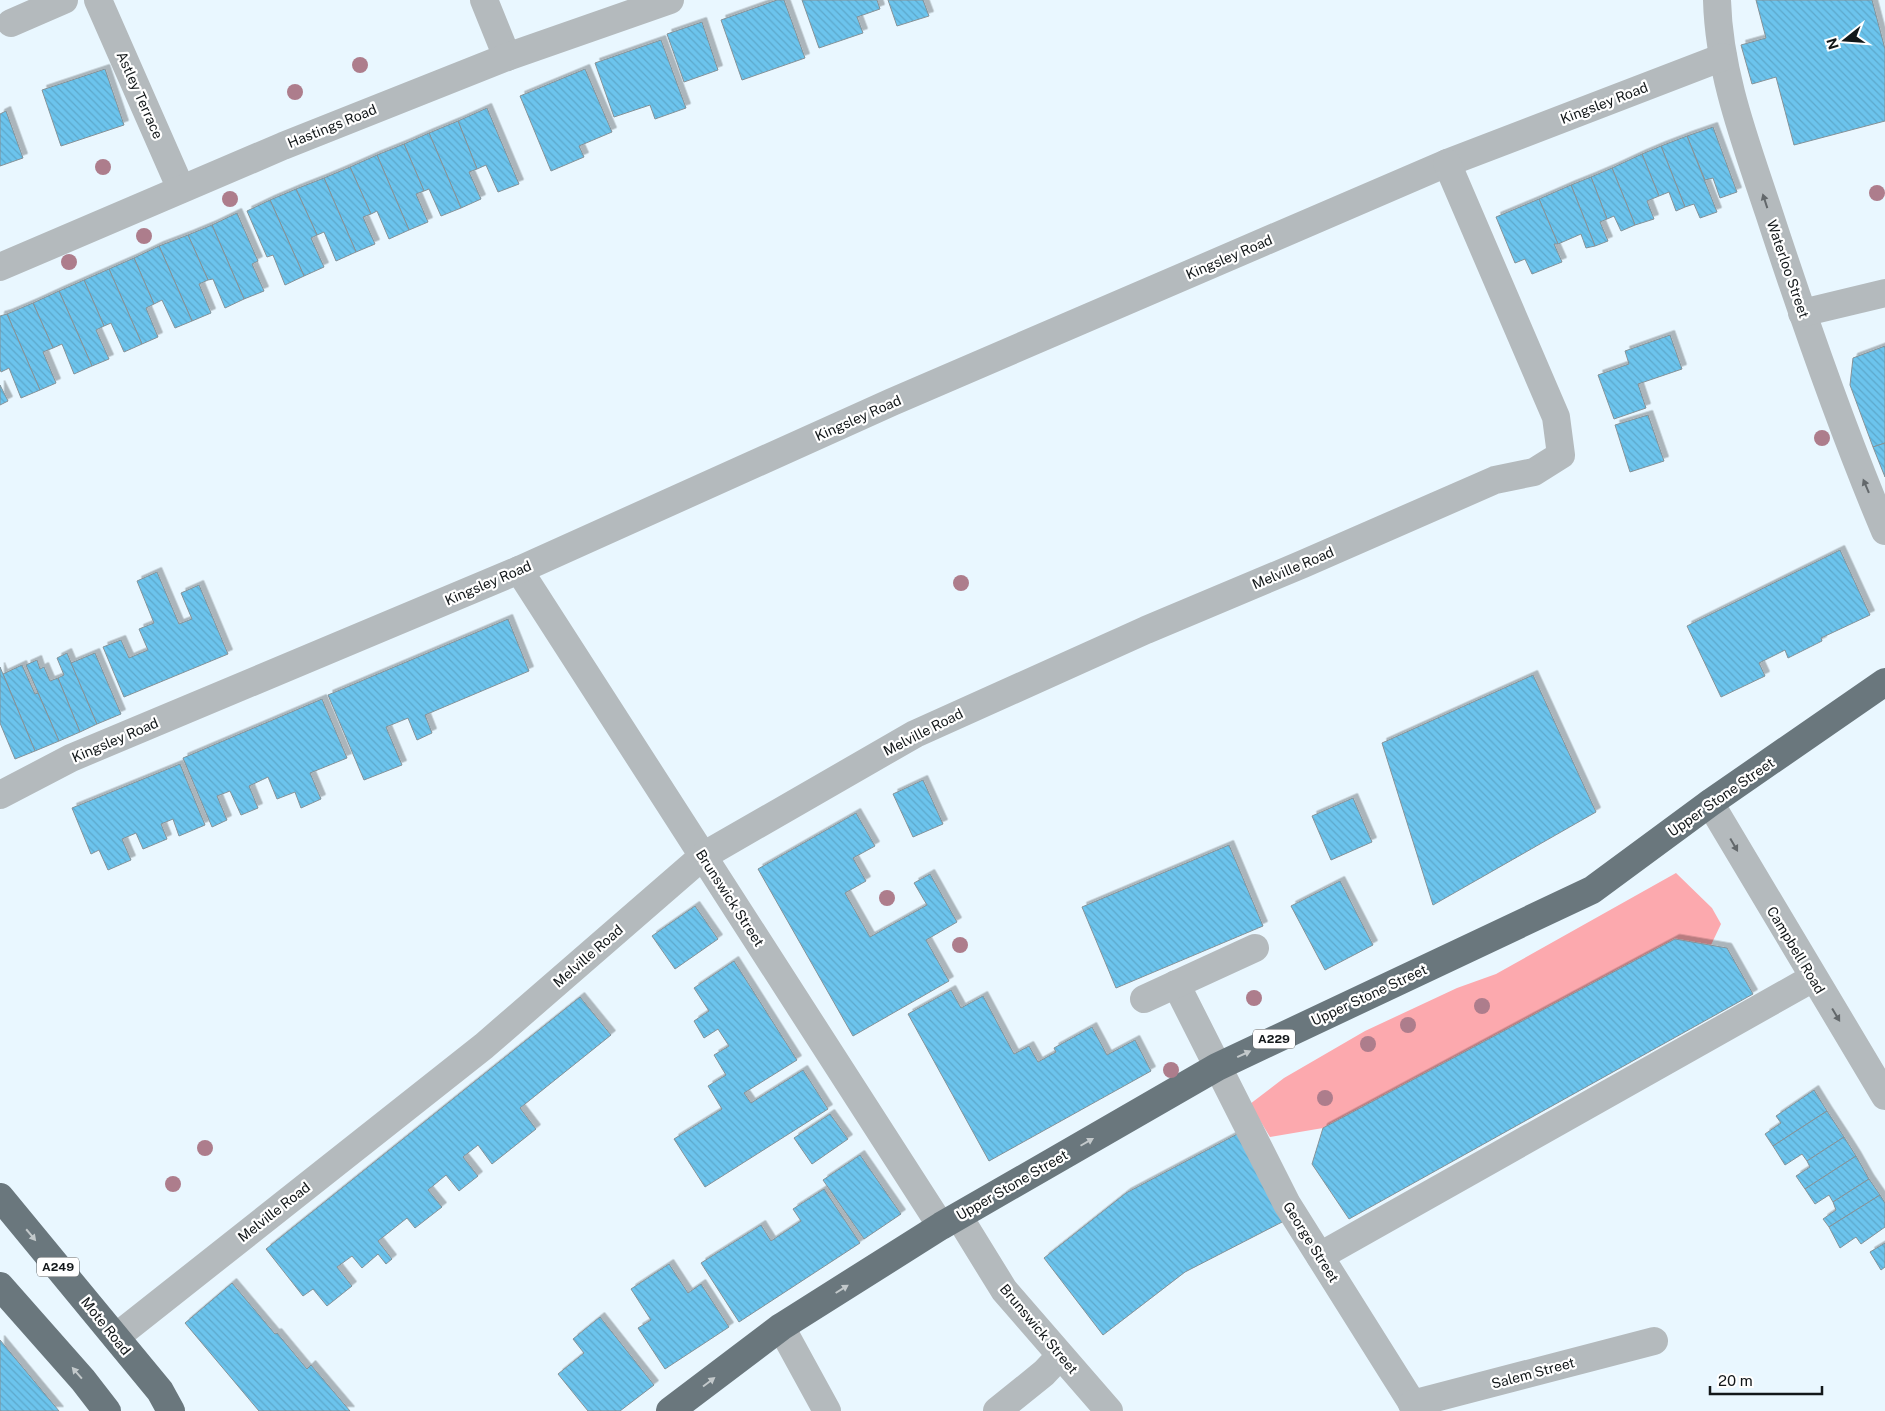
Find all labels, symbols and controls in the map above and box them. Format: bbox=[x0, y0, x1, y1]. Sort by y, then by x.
north arrow bbox=[1820, 15, 1870, 65]
text: N bbox=[1823, 36, 1842, 51]
street label: Astley Terrace bbox=[114, 49, 166, 141]
street label: Kingsley Road bbox=[1558, 79, 1650, 127]
street label: Hastings Road bbox=[285, 101, 379, 151]
one-way arrow bbox=[1760, 193, 1768, 208]
street label: Waterloo Street bbox=[1764, 218, 1812, 320]
street label: Kingsley Road bbox=[1183, 232, 1275, 282]
street label: Kingsley Road bbox=[813, 392, 903, 444]
one-way arrow bbox=[1861, 479, 1869, 493]
street label: Melville Road bbox=[1250, 544, 1336, 592]
street label: Kingsley Road bbox=[442, 558, 534, 608]
street label: Melville Road bbox=[881, 705, 965, 759]
street label: Kingsley Road bbox=[69, 715, 161, 765]
street label: Upper Stone Street bbox=[1665, 754, 1777, 840]
one-way arrow bbox=[1730, 839, 1739, 852]
street label: Brunswick Street bbox=[693, 847, 767, 949]
street label: Campbell Road bbox=[1764, 904, 1828, 996]
street label: Melville Road bbox=[550, 921, 626, 991]
street label: Upper Stone Street bbox=[1309, 961, 1429, 1029]
one-way arrow bbox=[1831, 1008, 1840, 1021]
road number: A229 bbox=[1253, 1030, 1295, 1048]
one-way arrow bbox=[1237, 1050, 1251, 1058]
one-way arrow bbox=[1080, 1138, 1093, 1147]
street label: Upper Stone Street bbox=[954, 1147, 1070, 1223]
street label: Melville Road bbox=[235, 1179, 313, 1245]
street label: George Street bbox=[1280, 1199, 1342, 1285]
one-way arrow bbox=[26, 1228, 37, 1241]
road number: A249 bbox=[37, 1258, 79, 1276]
street label: Brunswick Street bbox=[997, 1281, 1081, 1377]
one-way arrow bbox=[836, 1284, 849, 1293]
street label: Mote Road bbox=[78, 1294, 134, 1358]
street label: Salem Street bbox=[1490, 1354, 1576, 1392]
scale bar bbox=[1710, 1364, 1822, 1396]
one-way arrow bbox=[71, 1366, 82, 1379]
text: 20 m bbox=[1718, 1372, 1753, 1389]
one-way arrow bbox=[702, 1376, 715, 1387]

